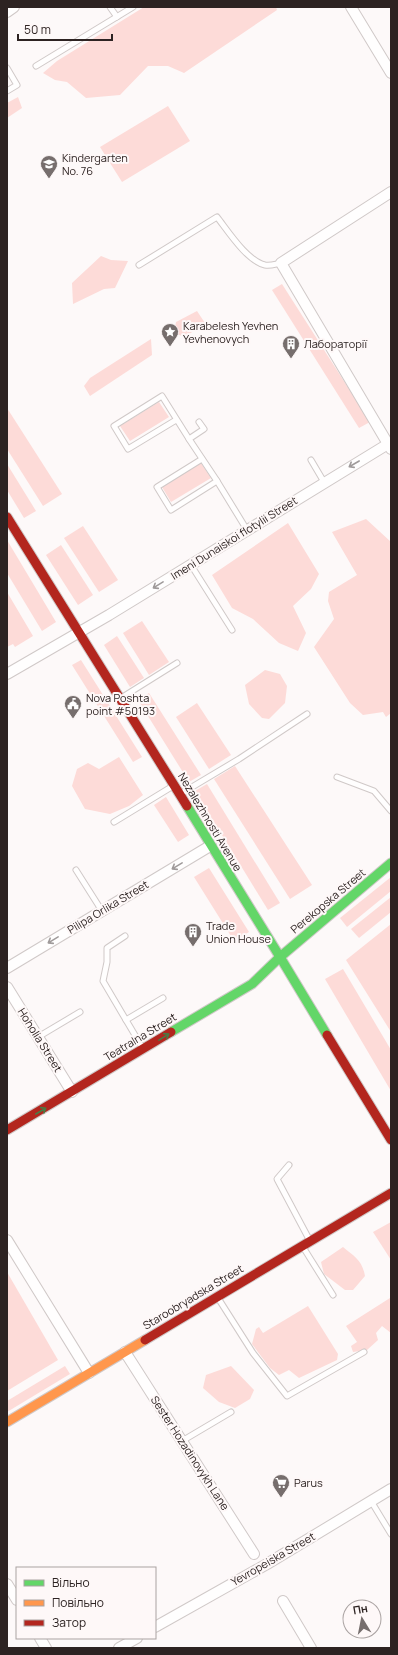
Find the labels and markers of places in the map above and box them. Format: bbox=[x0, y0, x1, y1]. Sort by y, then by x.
place label: Kindergarten No. 76 bbox=[62, 150, 128, 178]
school or university icon: Kindergarten No. 76 bbox=[39, 154, 59, 179]
place label: Karabelesh Yevhen Yevhenovych bbox=[183, 318, 278, 346]
place icon: Karabelesh Yevhen Yevhenovych bbox=[160, 322, 180, 347]
building icon: Лабораторії bbox=[281, 334, 301, 359]
place label: Лабораторії bbox=[304, 336, 367, 351]
place label: Nova Poshta point #50193 bbox=[86, 690, 155, 718]
public building icon: Nova Poshta point #50193 bbox=[63, 694, 83, 719]
place label: Trade Union House bbox=[206, 918, 271, 946]
building icon: Trade Union House bbox=[183, 922, 203, 947]
supermarket icon: Parus bbox=[271, 1473, 291, 1498]
place label: Parus bbox=[294, 1475, 323, 1490]

